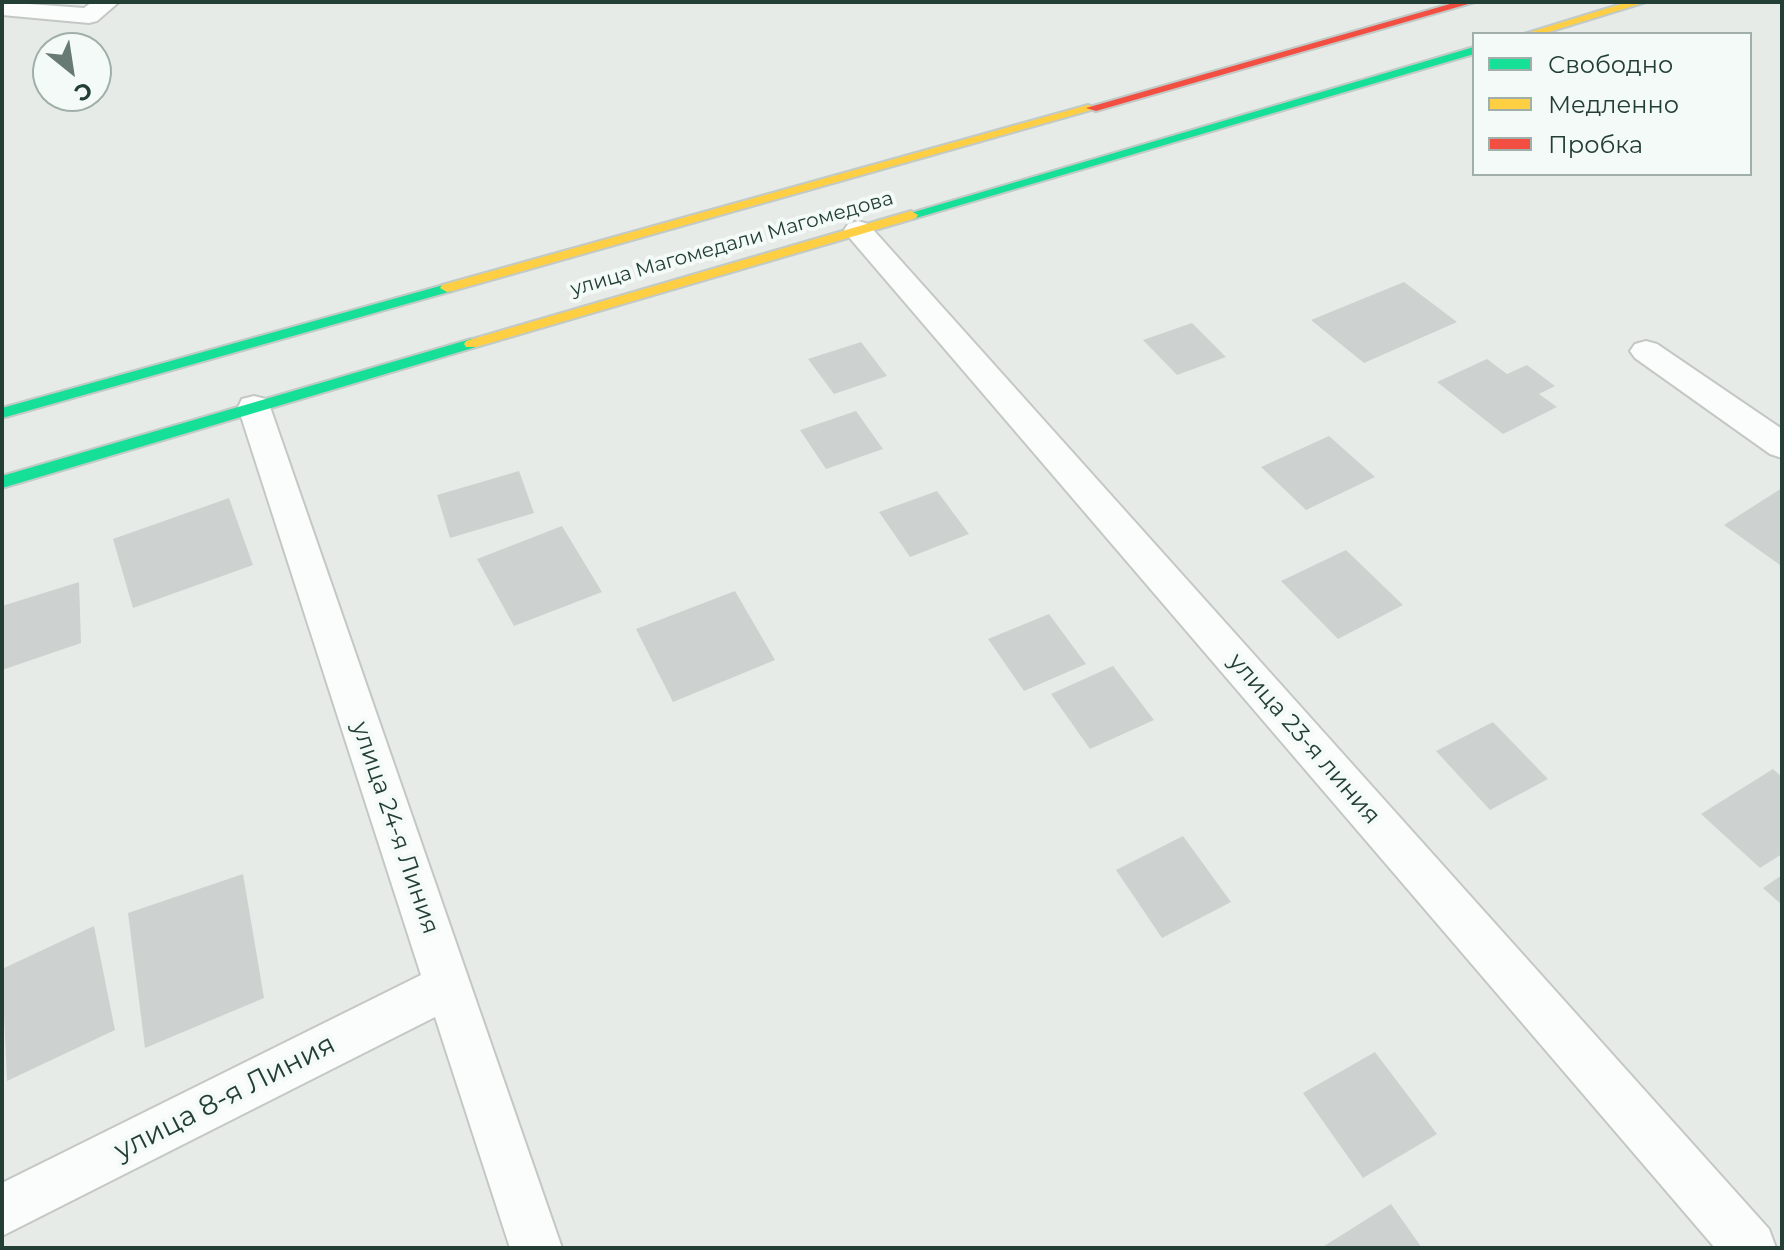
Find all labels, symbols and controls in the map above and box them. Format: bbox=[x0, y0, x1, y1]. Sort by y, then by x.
north arrow bbox=[32, 32, 112, 112]
legend bbox=[1472, 32, 1752, 176]
text: Свободно bbox=[1548, 50, 1673, 79]
text: С bbox=[70, 76, 97, 107]
text: Медленно bbox=[1548, 90, 1679, 119]
text: Пробка bbox=[1548, 130, 1643, 159]
street label: улица Магомедали Магомедова bbox=[568, 186, 896, 302]
street label: улица 23-я линия bbox=[1222, 648, 1386, 830]
street label: улица 24-я Линия bbox=[345, 718, 445, 938]
street label: улица 8-я Линия bbox=[109, 1028, 341, 1168]

